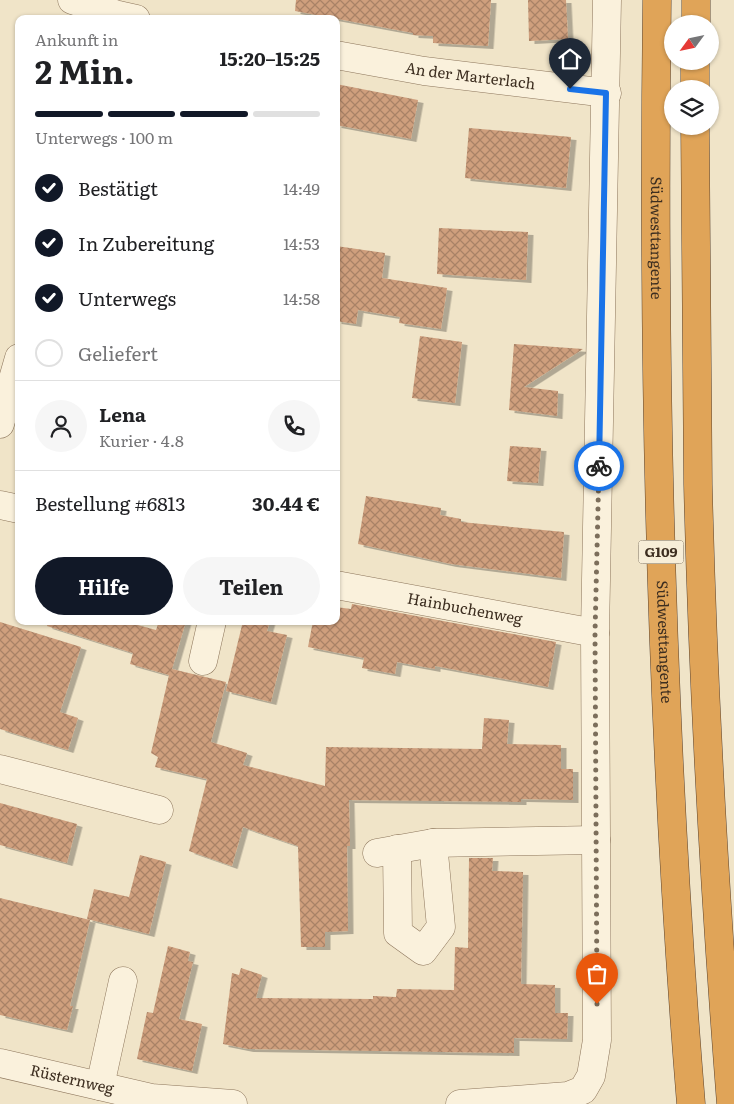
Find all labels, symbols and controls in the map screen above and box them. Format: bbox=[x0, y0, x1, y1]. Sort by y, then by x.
north arrow bbox=[664, 15, 719, 70]
map controls bbox=[664, 15, 719, 135]
text: Ankunft in bbox=[35, 27, 118, 51]
pin bbox=[549, 38, 591, 89]
text: 15:20–15:25 bbox=[219, 44, 320, 72]
icon: home bbox=[556, 45, 584, 73]
text: 2 Min. bbox=[35, 46, 134, 94]
street label: An der Marterlach bbox=[404, 55, 537, 94]
button: layers bbox=[664, 80, 719, 135]
text: Unterwegs · 100 m bbox=[35, 125, 173, 149]
icon: check bbox=[35, 174, 63, 202]
text: Bestätigt bbox=[78, 174, 158, 202]
text: 14:49 bbox=[283, 176, 320, 200]
street label: Südwesttangente bbox=[646, 176, 669, 300]
icon: check bbox=[35, 229, 63, 257]
text: In Zubereitung bbox=[78, 229, 214, 257]
text: 14:53 bbox=[283, 231, 320, 255]
icon: check bbox=[35, 284, 63, 312]
text: Unterwegs bbox=[78, 284, 176, 312]
text: 14:58 bbox=[283, 286, 320, 310]
text: Geliefert bbox=[78, 339, 158, 367]
button: person bbox=[35, 400, 87, 452]
text: Lena bbox=[99, 400, 146, 428]
button: phone bbox=[268, 400, 320, 452]
text: Kurier · 4.8 bbox=[99, 428, 184, 452]
courier bbox=[574, 441, 624, 491]
icon: bike bbox=[585, 452, 613, 480]
text: Bestellung #6813 bbox=[35, 489, 186, 517]
text: 30.44 € bbox=[252, 489, 320, 517]
road number: G109 bbox=[638, 540, 684, 564]
button: Hilfe bbox=[35, 557, 173, 615]
button: Teilen bbox=[183, 557, 320, 615]
street label: Südwesttangente bbox=[652, 580, 679, 704]
street label: Hainbuchenweg bbox=[406, 585, 525, 629]
pin bbox=[576, 953, 618, 1004]
icon: bag bbox=[583, 960, 611, 988]
street label: Rüsternweg bbox=[28, 1057, 117, 1099]

